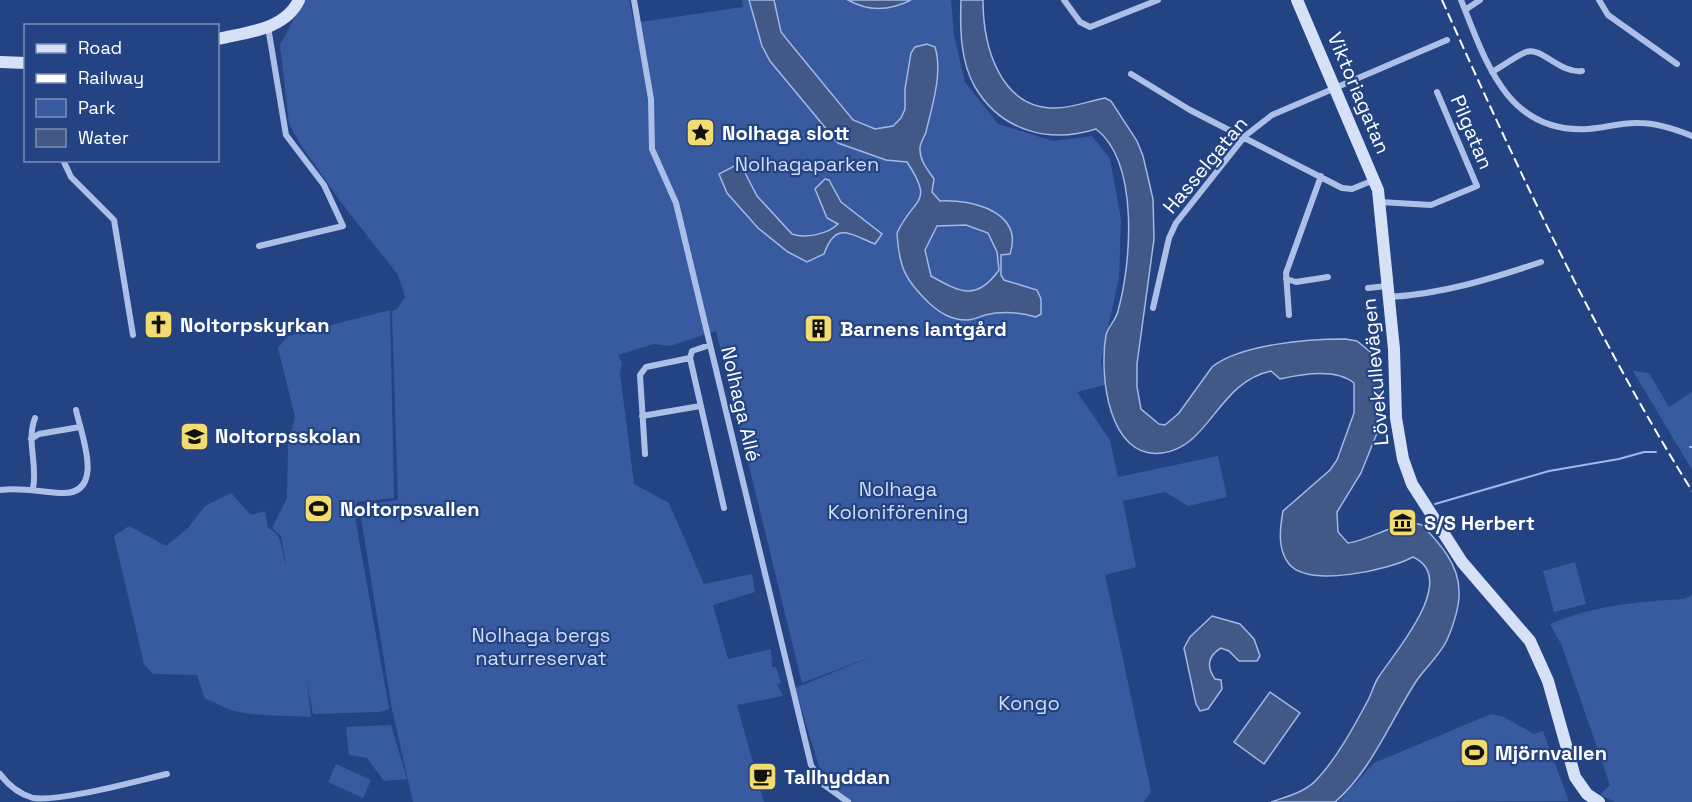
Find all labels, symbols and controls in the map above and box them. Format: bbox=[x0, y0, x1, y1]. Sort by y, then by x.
legend bbox=[24, 24, 219, 162]
street label: Viktoriagatan bbox=[1322, 28, 1396, 158]
text: Road bbox=[78, 36, 122, 59]
text: Railway bbox=[78, 66, 144, 89]
street label: Pilgatan bbox=[1445, 91, 1499, 173]
text: Park bbox=[78, 96, 116, 119]
street label: Hasselgatan bbox=[1157, 111, 1253, 219]
place icon: Nolhaga slott bbox=[685, 117, 717, 149]
place label: Nolhaga slott bbox=[722, 120, 850, 146]
text: Water bbox=[78, 126, 129, 149]
park label: Nolhagaparken bbox=[735, 151, 879, 177]
street label: Lövekullevägen bbox=[1356, 297, 1394, 447]
church icon: Noltorpskyrkan bbox=[143, 309, 175, 341]
place label: Noltorpskyrkan bbox=[180, 312, 330, 338]
building icon: Barnens lantgård bbox=[803, 313, 835, 345]
place label: Barnens lantgård bbox=[840, 316, 1007, 342]
street label: Nolhaga Allé bbox=[715, 344, 767, 464]
school or university icon: Noltorpsskolan bbox=[178, 420, 210, 452]
place label: Noltorpsskolan bbox=[215, 423, 361, 449]
park label: Nolhaga Koloniförening bbox=[828, 476, 968, 525]
sports icon: Noltorpsvallen bbox=[303, 493, 335, 525]
place label: Noltorpsvallen bbox=[340, 496, 480, 522]
museum icon: S/S Herbert bbox=[1387, 507, 1419, 539]
place label: S/S Herbert bbox=[1424, 510, 1535, 536]
park label: Nolhaga bergs naturreservat bbox=[472, 622, 610, 671]
park label: Kongo bbox=[998, 690, 1060, 716]
sports icon: Mjörnvallen bbox=[1458, 737, 1490, 769]
place label: Mjörnvallen bbox=[1495, 740, 1607, 766]
cafe icon: Tallhyddan bbox=[747, 761, 779, 793]
place label: Tallhyddan bbox=[784, 764, 890, 790]

